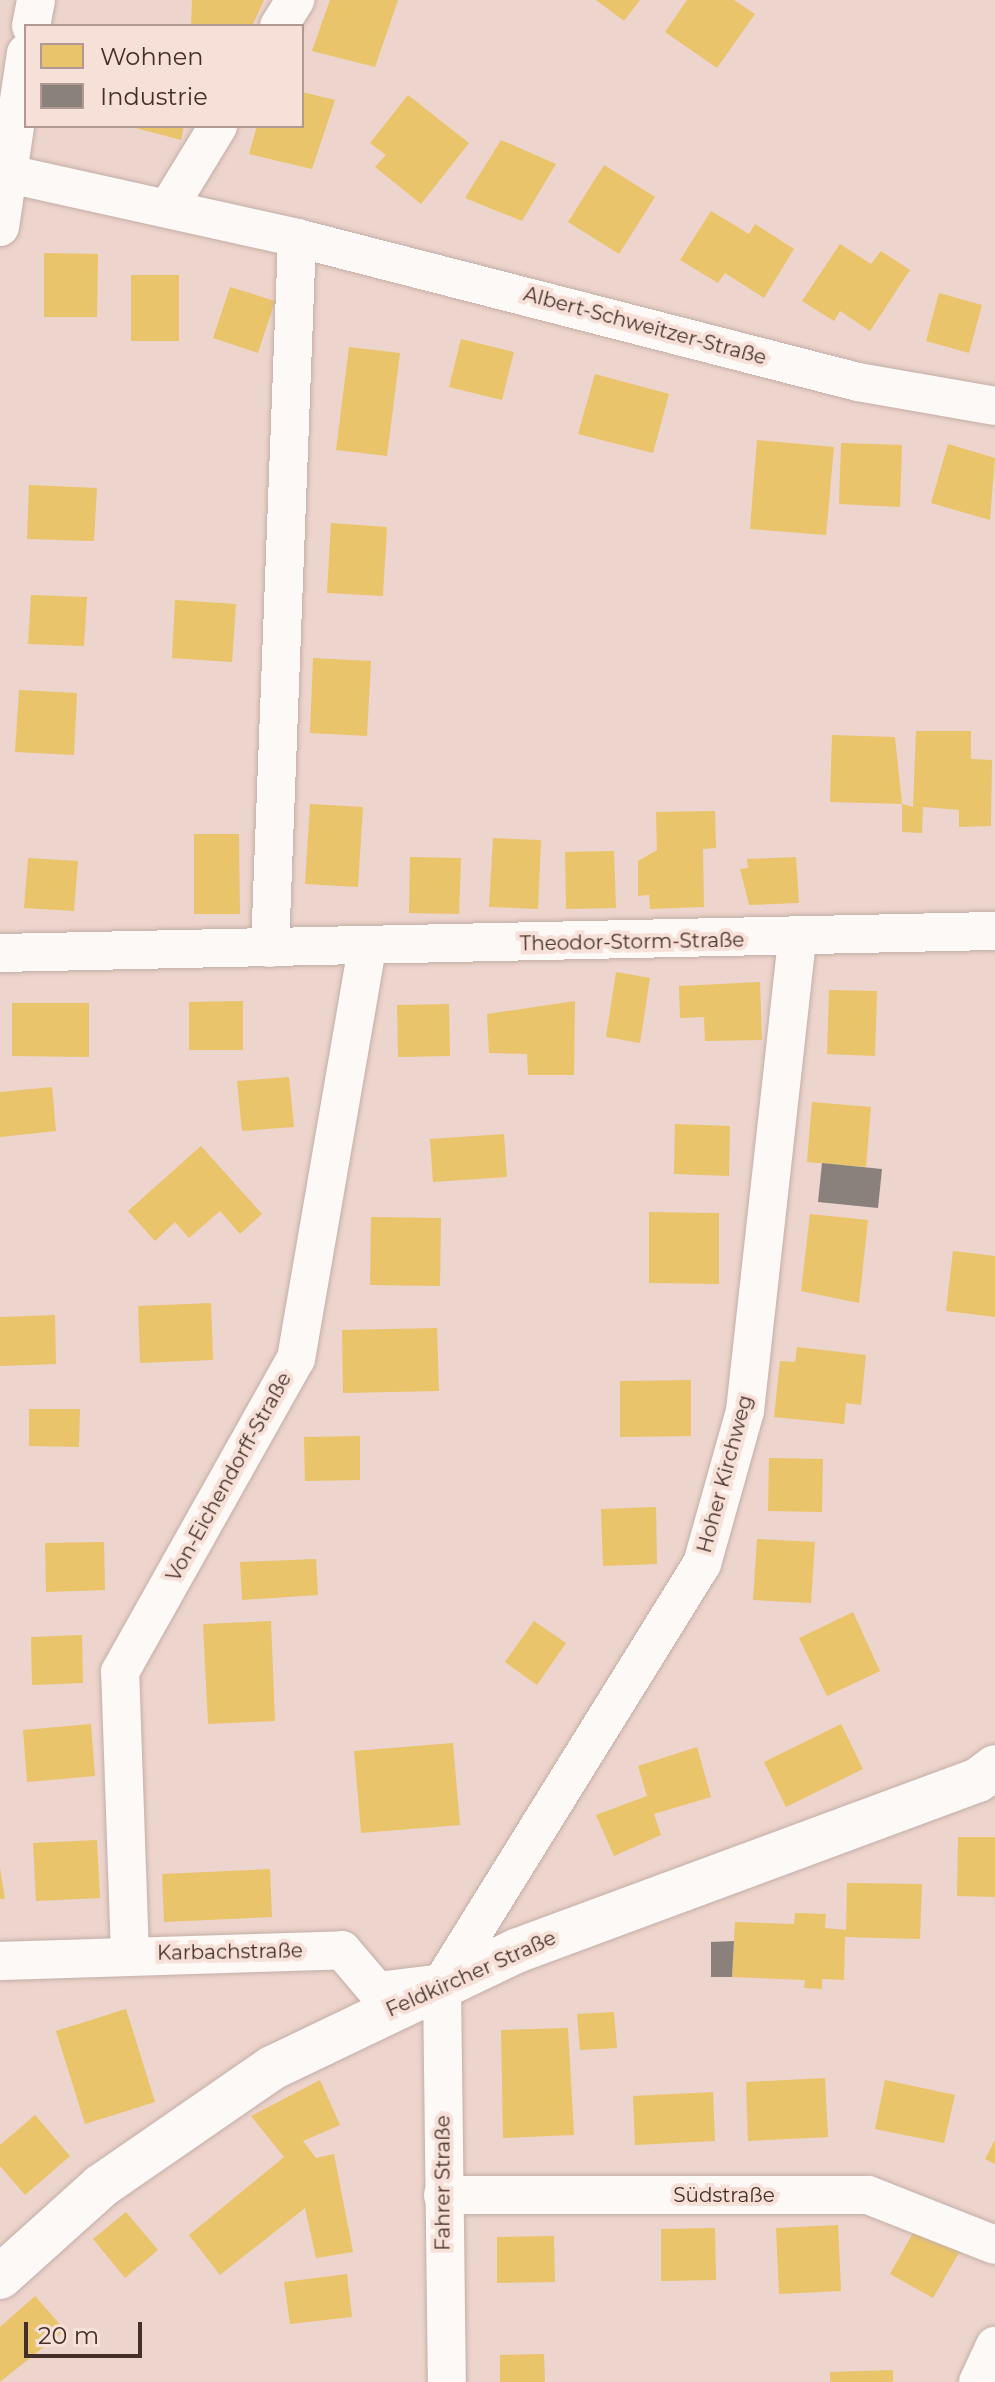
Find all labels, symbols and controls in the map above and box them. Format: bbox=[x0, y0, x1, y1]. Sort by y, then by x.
legend bbox=[24, 24, 304, 128]
text: Wohnen bbox=[100, 42, 204, 71]
text: Industrie bbox=[100, 82, 208, 111]
street label: Albert-Schweitzer-Straße bbox=[521, 282, 769, 370]
street label: Theodor-Storm-Straße bbox=[519, 928, 745, 956]
street label: Von-Eichendorff-Straße bbox=[161, 1368, 297, 1586]
street label: Hoher Kirchweg bbox=[692, 1392, 758, 1556]
street label: Feldkircher Straße bbox=[382, 1926, 560, 2022]
street label: Karbachstraße bbox=[157, 1939, 303, 1965]
street label: Fahrer Straße bbox=[431, 2115, 455, 2251]
street label: Südstraße bbox=[673, 2183, 775, 2207]
scale bar bbox=[28, 2306, 146, 2356]
text: 20 m bbox=[38, 2321, 99, 2350]

